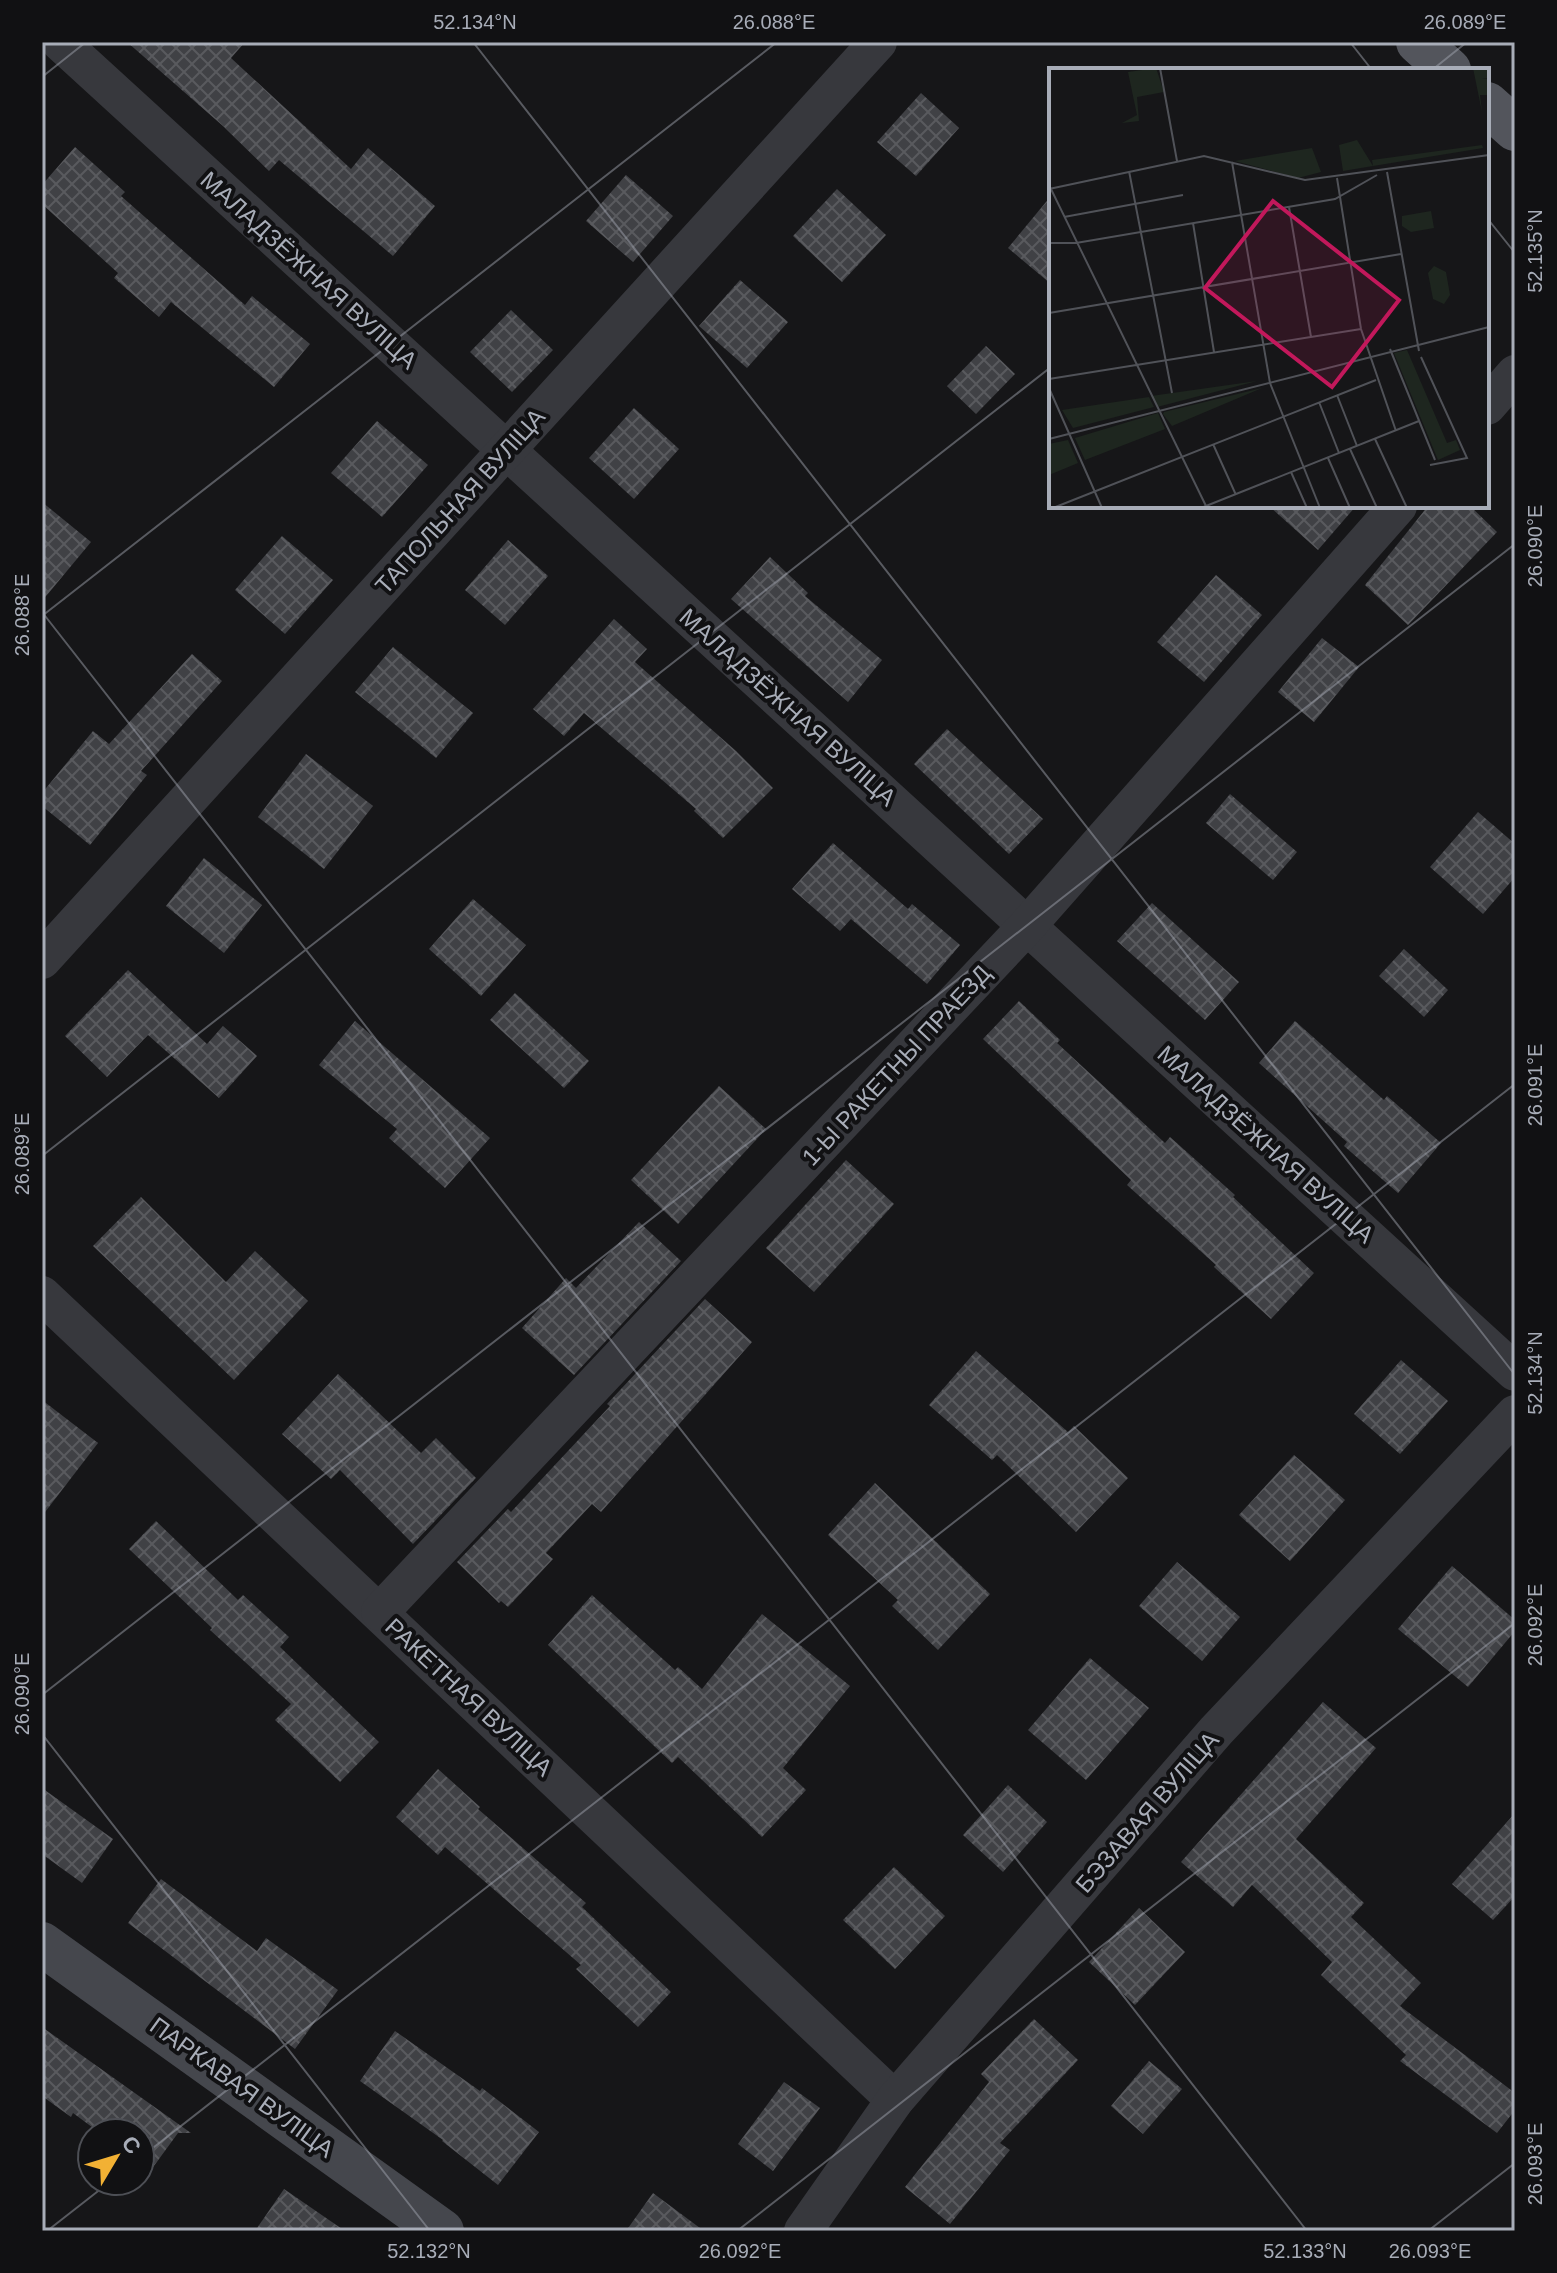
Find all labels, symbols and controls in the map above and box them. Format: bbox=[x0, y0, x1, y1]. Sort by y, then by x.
text: 52.134°N bbox=[433, 11, 517, 33]
text: 26.088°E bbox=[733, 11, 815, 33]
text: 26.089°E bbox=[1424, 11, 1506, 33]
inset map bbox=[1049, 68, 1489, 508]
street label: МАЛАДЗЁЖНАЯ ВУЛІЦА bbox=[195, 166, 423, 374]
text: 52.135°N bbox=[1524, 209, 1546, 293]
street label: ТАПОЛЬНАЯ ВУЛІЦА bbox=[370, 403, 550, 599]
text: 26.090°E bbox=[1524, 505, 1546, 587]
text: 26.088°E bbox=[11, 574, 33, 656]
street label: МАЛАДЗЁЖНАЯ ВУЛІЦА bbox=[674, 603, 902, 811]
street label: 1-Ы РАКЕТНЫ ПРАЕЗД bbox=[796, 959, 996, 1171]
street label: МАЛАДЗЁЖНАЯ ВУЛІЦА bbox=[1152, 1040, 1380, 1248]
text: 26.091°E bbox=[1524, 1044, 1546, 1126]
text: 26.089°E bbox=[11, 1113, 33, 1195]
text: 52.134°N bbox=[1524, 1331, 1546, 1415]
text: 26.092°E bbox=[1524, 1584, 1546, 1666]
street label: РАКЕТНАЯ ВУЛІЦА bbox=[380, 1613, 558, 1781]
text: 26.090°E bbox=[11, 1653, 33, 1735]
street label: БЭЗАВАЯ ВУЛІЦА bbox=[1070, 1726, 1224, 1898]
street label: ПАРКАВАЯ ВУЛІЦА bbox=[145, 2011, 339, 2163]
north arrow bbox=[76, 2117, 156, 2197]
text: 26.093°E bbox=[1524, 2123, 1546, 2205]
text: С bbox=[117, 2131, 146, 2159]
text: 52.132°N bbox=[387, 2240, 471, 2262]
text: 26.092°E bbox=[699, 2240, 781, 2262]
text: 52.133°N bbox=[1263, 2240, 1347, 2262]
text: 26.093°E bbox=[1389, 2240, 1471, 2262]

